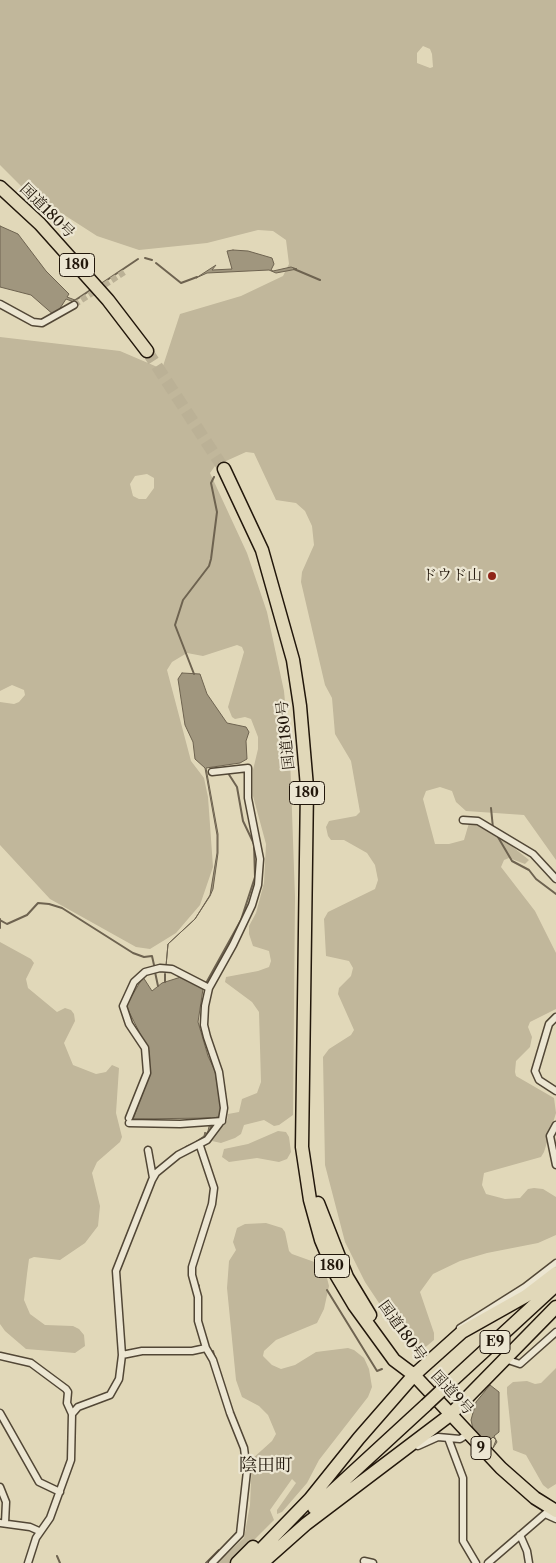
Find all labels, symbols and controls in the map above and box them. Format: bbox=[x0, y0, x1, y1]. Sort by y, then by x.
street label: 国道180号 bbox=[16, 180, 78, 242]
road number: 180 bbox=[60, 254, 94, 276]
place label: ドウド山 bbox=[422, 567, 482, 585]
marker: ドウド山 bbox=[486, 570, 498, 582]
street label: 国道180号 bbox=[273, 699, 299, 771]
road number: 180 bbox=[290, 781, 324, 804]
road number: 180 bbox=[314, 1254, 350, 1278]
street label: 国道180号 bbox=[374, 1298, 430, 1364]
road number: E9 bbox=[480, 1330, 510, 1354]
street label: 国道9号 bbox=[427, 1367, 477, 1419]
road number: 9 bbox=[471, 1436, 491, 1460]
district label: 陰田町 bbox=[239, 1455, 293, 1477]

